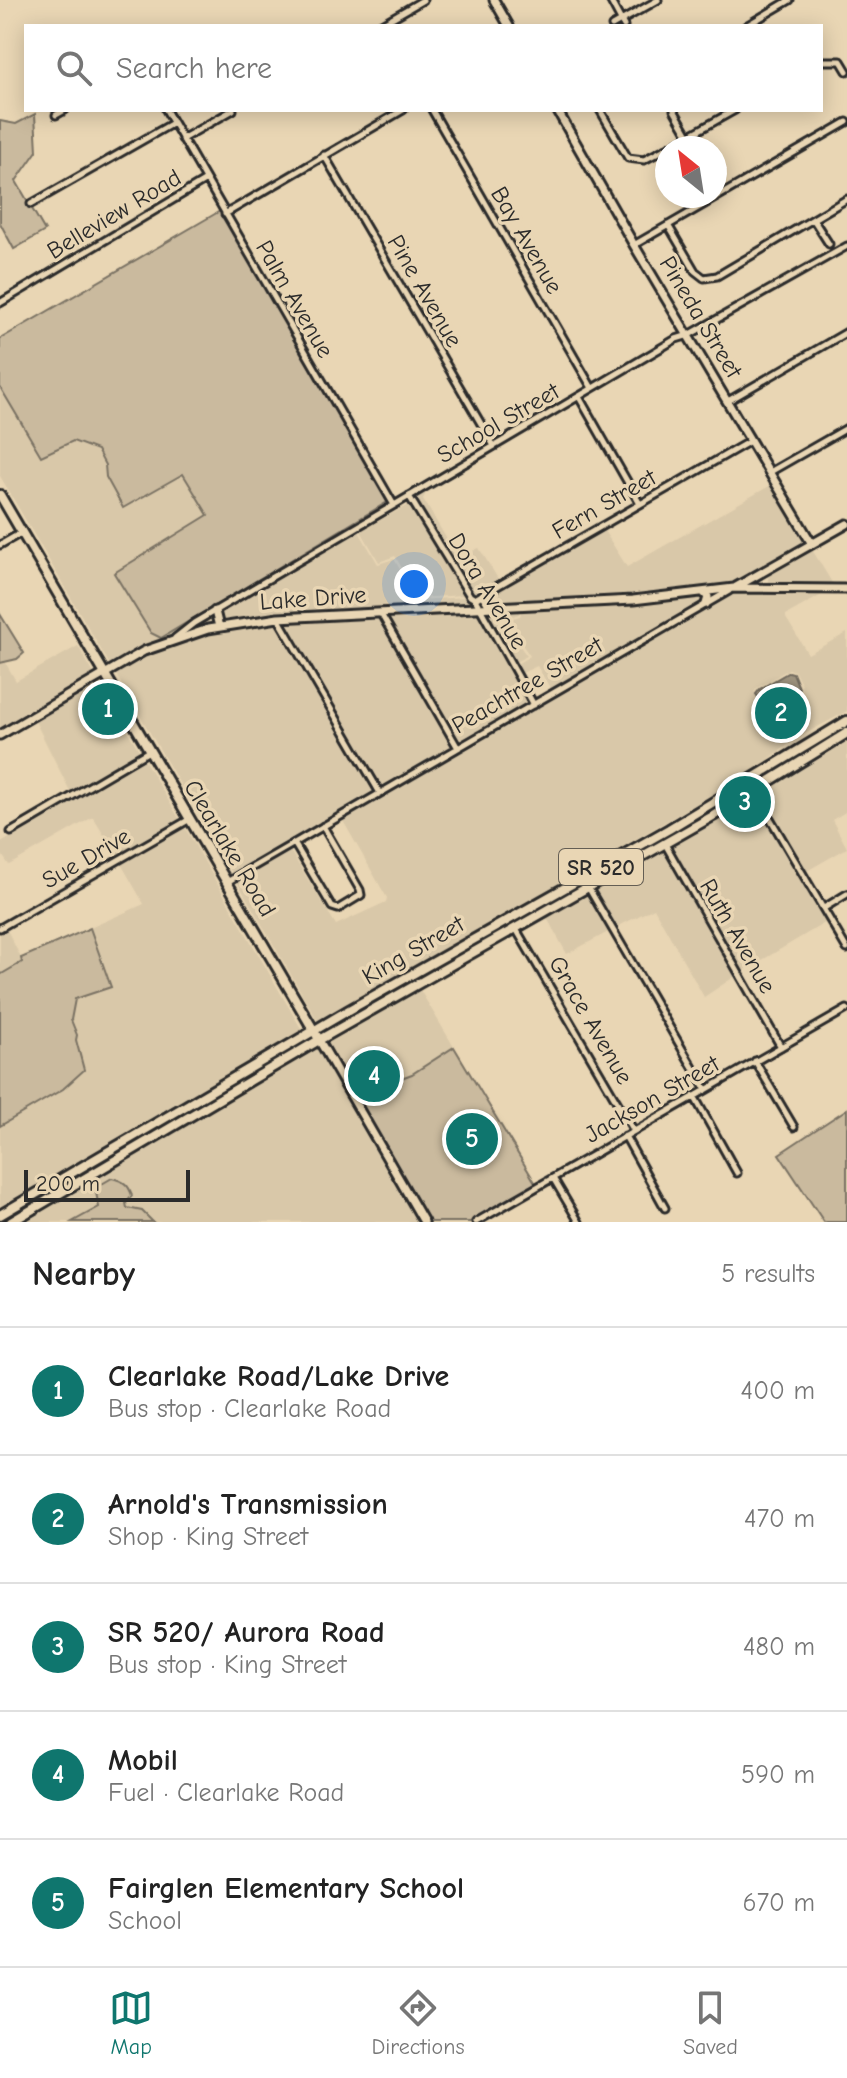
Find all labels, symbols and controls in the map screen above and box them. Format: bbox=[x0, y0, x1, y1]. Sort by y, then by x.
search box bbox=[24, 24, 823, 112]
icon: search bbox=[52, 46, 96, 90]
text: Search here bbox=[116, 51, 272, 86]
north arrow bbox=[655, 136, 727, 208]
street label: Belleview Road bbox=[42, 163, 186, 265]
street label: Bay Avenue bbox=[485, 181, 569, 299]
street label: Pine Avenue bbox=[382, 230, 468, 352]
street label: Palm Avenue bbox=[250, 235, 340, 363]
street label: Pineda Street bbox=[654, 251, 749, 384]
street label: School Street bbox=[432, 376, 565, 469]
street label: Fern Street bbox=[547, 462, 662, 545]
street label: Dora Avenue bbox=[442, 528, 534, 654]
your location bbox=[394, 564, 434, 604]
street label: Lake Drive bbox=[259, 580, 367, 616]
street label: Peachtree Street bbox=[447, 630, 608, 739]
pin: 1 bbox=[82, 679, 134, 739]
pin: 2 bbox=[755, 683, 807, 743]
pin: 3 bbox=[719, 772, 771, 832]
street label: Clearlake Road bbox=[178, 775, 282, 921]
street label: Sue Drive bbox=[37, 822, 135, 894]
road number: SR 520 bbox=[559, 849, 643, 885]
street label: Ruth Avenue bbox=[694, 874, 782, 998]
street label: King Street bbox=[357, 909, 470, 990]
street label: Grace Avenue bbox=[543, 951, 639, 1089]
pin: 4 bbox=[348, 1046, 400, 1106]
street label: Jackson Street bbox=[580, 1049, 725, 1149]
pin: 5 bbox=[446, 1109, 498, 1169]
scale bar bbox=[24, 1166, 190, 1202]
text: 200 m bbox=[36, 1171, 100, 1197]
text: Nearby bbox=[32, 1254, 135, 1294]
text: 5 results bbox=[721, 1259, 815, 1289]
text: Clearlake Road/Lake Drive bbox=[108, 1359, 449, 1394]
text: 1 bbox=[53, 1376, 63, 1406]
text: 400 m bbox=[741, 1376, 815, 1406]
text: Bus stop · Clearlake Road bbox=[108, 1394, 391, 1424]
text: Arnold's Transmission bbox=[108, 1487, 388, 1522]
text: 2 bbox=[52, 1504, 64, 1534]
text: 470 m bbox=[744, 1504, 815, 1534]
text: Shop · King Street bbox=[108, 1522, 308, 1552]
text: SR 520/ Aurora Road bbox=[108, 1615, 385, 1650]
text: 3 bbox=[52, 1632, 64, 1662]
text: 480 m bbox=[743, 1632, 815, 1662]
text: Bus stop · King Street bbox=[108, 1650, 346, 1680]
text: Mobil bbox=[108, 1743, 178, 1778]
text: 4 bbox=[52, 1760, 64, 1790]
text: 590 m bbox=[741, 1760, 815, 1790]
text: Fuel · Clearlake Road bbox=[108, 1778, 344, 1808]
text: Fairglen Elementary School bbox=[108, 1871, 464, 1906]
text: 5 bbox=[51, 1888, 65, 1918]
text: 670 m bbox=[743, 1888, 815, 1918]
text: School bbox=[108, 1906, 182, 1936]
tab: Map bbox=[109, 1986, 153, 2060]
tab: Directions bbox=[372, 1986, 465, 2060]
tab: Saved bbox=[683, 1986, 738, 2060]

